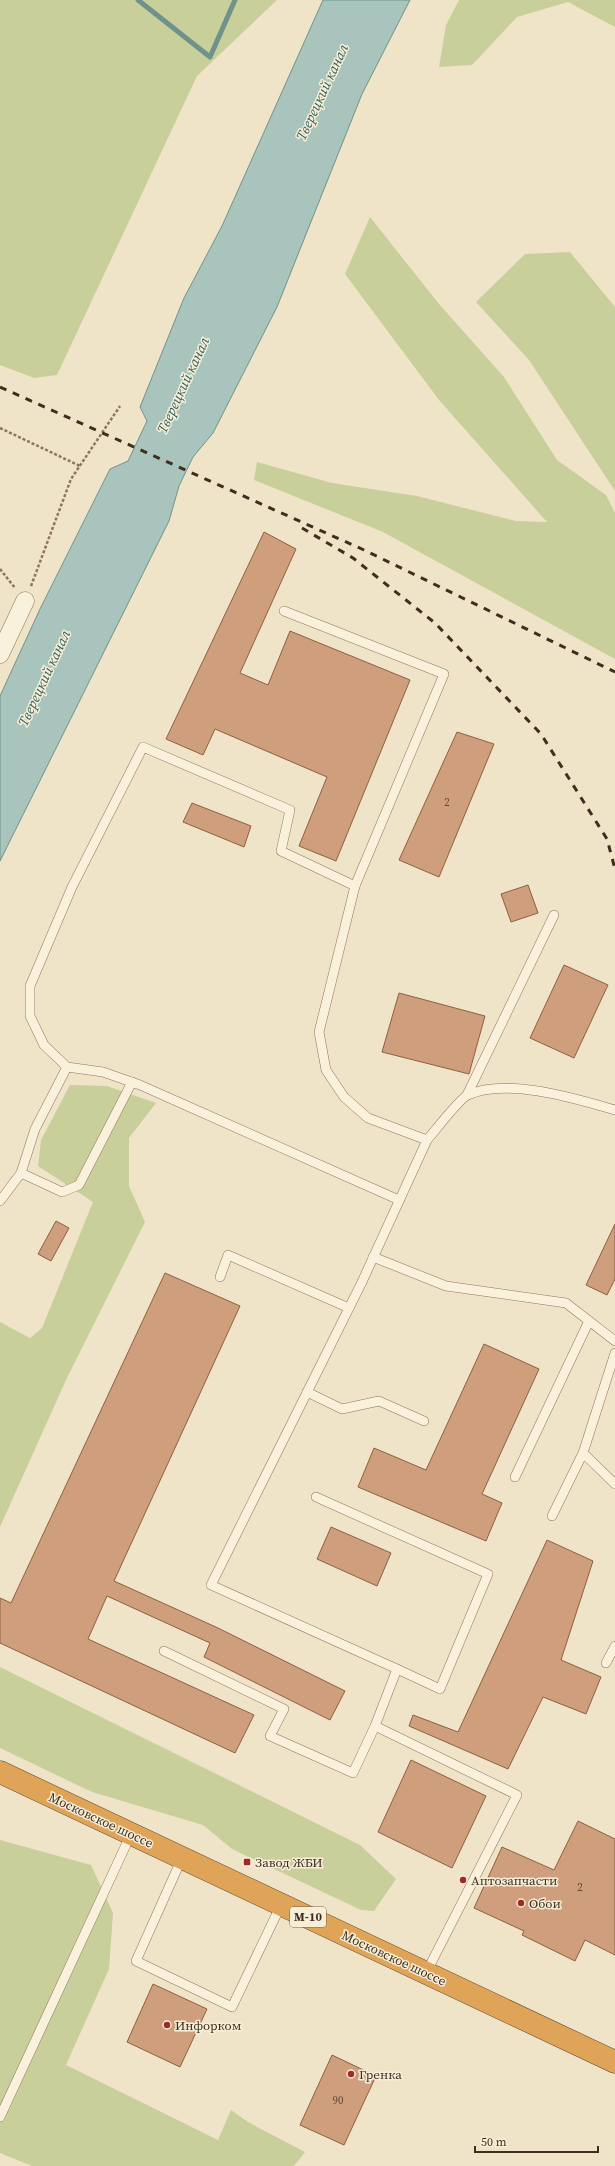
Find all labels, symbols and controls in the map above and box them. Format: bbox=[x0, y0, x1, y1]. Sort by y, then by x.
water label: Тверецкий канал bbox=[291, 40, 353, 143]
water label: Тверецкий канал bbox=[152, 333, 214, 436]
water label: Тверецкий канал bbox=[13, 626, 75, 729]
house number: 2 bbox=[444, 795, 450, 810]
street label: Московское шоссе bbox=[46, 1788, 156, 1852]
place label: Завод ЖБИ bbox=[255, 1854, 323, 1871]
marker: Завод ЖБИ bbox=[242, 1857, 252, 1867]
place label: Аптозапчасти bbox=[471, 1872, 557, 1889]
marker: Аптозапчасти bbox=[458, 1875, 468, 1885]
house number: 2 bbox=[577, 1880, 583, 1895]
place label: Обои bbox=[529, 1895, 561, 1912]
marker: Обои bbox=[516, 1898, 526, 1908]
road number: М-10 bbox=[290, 1907, 326, 1927]
street label: Московское шоссе bbox=[339, 1926, 449, 1990]
place label: Инфорком bbox=[175, 2017, 242, 2034]
marker: Инфорком bbox=[162, 2020, 172, 2030]
place label: Гренка bbox=[359, 2066, 402, 2083]
marker: Гренка bbox=[346, 2069, 356, 2079]
house number: 90 bbox=[333, 2093, 344, 2108]
scale bar bbox=[475, 2128, 598, 2154]
text: 50 m bbox=[481, 2134, 507, 2150]

